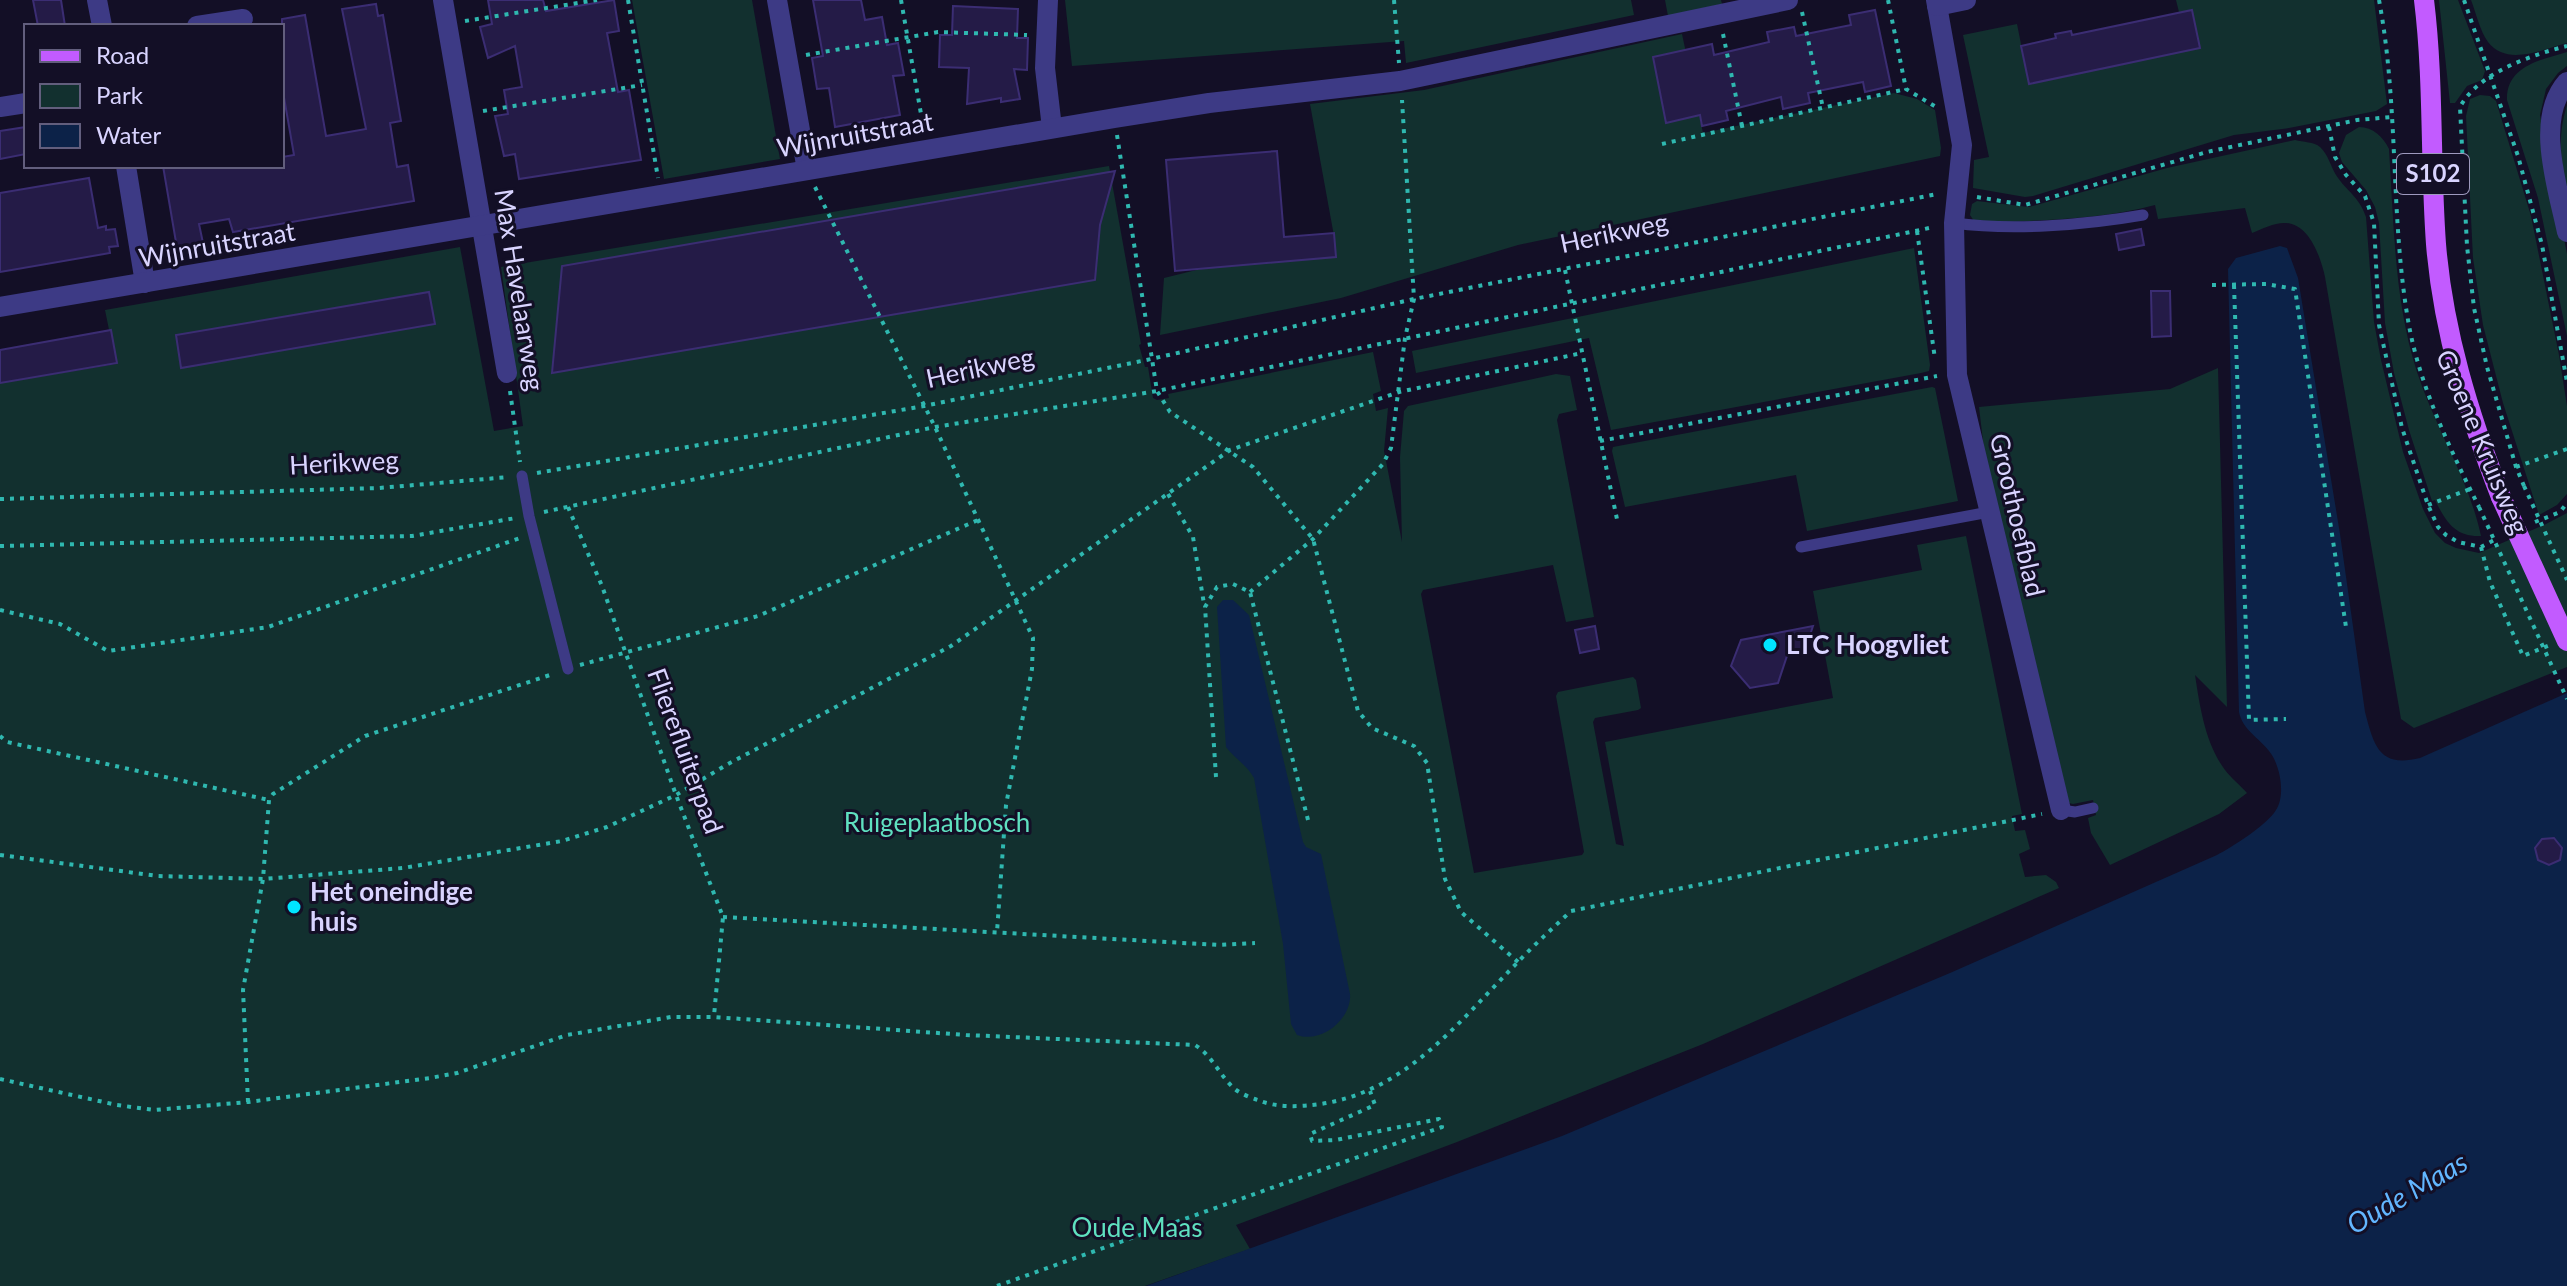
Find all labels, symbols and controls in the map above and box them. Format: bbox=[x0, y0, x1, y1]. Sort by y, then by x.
legend bbox=[24, 24, 284, 168]
text: Road bbox=[96, 40, 149, 69]
text: Park bbox=[96, 80, 144, 109]
street label: Wijnruitstraat bbox=[774, 104, 936, 164]
text: Water bbox=[96, 120, 161, 149]
road number: S102 bbox=[2397, 154, 2469, 194]
street label: Max Havelaarweg bbox=[488, 187, 552, 393]
street label: Herikweg bbox=[1557, 205, 1671, 259]
street label: Wijnruitstraat bbox=[136, 214, 298, 274]
street label: Herikweg bbox=[923, 340, 1037, 394]
street label: Groene Kruisweg bbox=[2430, 345, 2536, 539]
street label: Groothoefblad bbox=[1984, 430, 2052, 600]
street label: Herikweg bbox=[288, 443, 399, 481]
place label: LTC Hoogvliet bbox=[1786, 628, 1949, 660]
marker: LTC Hoogvliet bbox=[1761, 636, 1779, 654]
street label: Flierefluiterpad bbox=[641, 664, 731, 838]
park label: Ruigeplaatbosch bbox=[844, 806, 1030, 838]
place label: Het oneindige huis bbox=[310, 875, 473, 937]
marker: Het oneindige huis bbox=[285, 898, 303, 916]
water label: Oude Maas bbox=[2340, 1144, 2473, 1240]
park label: Oude Maas bbox=[1072, 1211, 1202, 1243]

